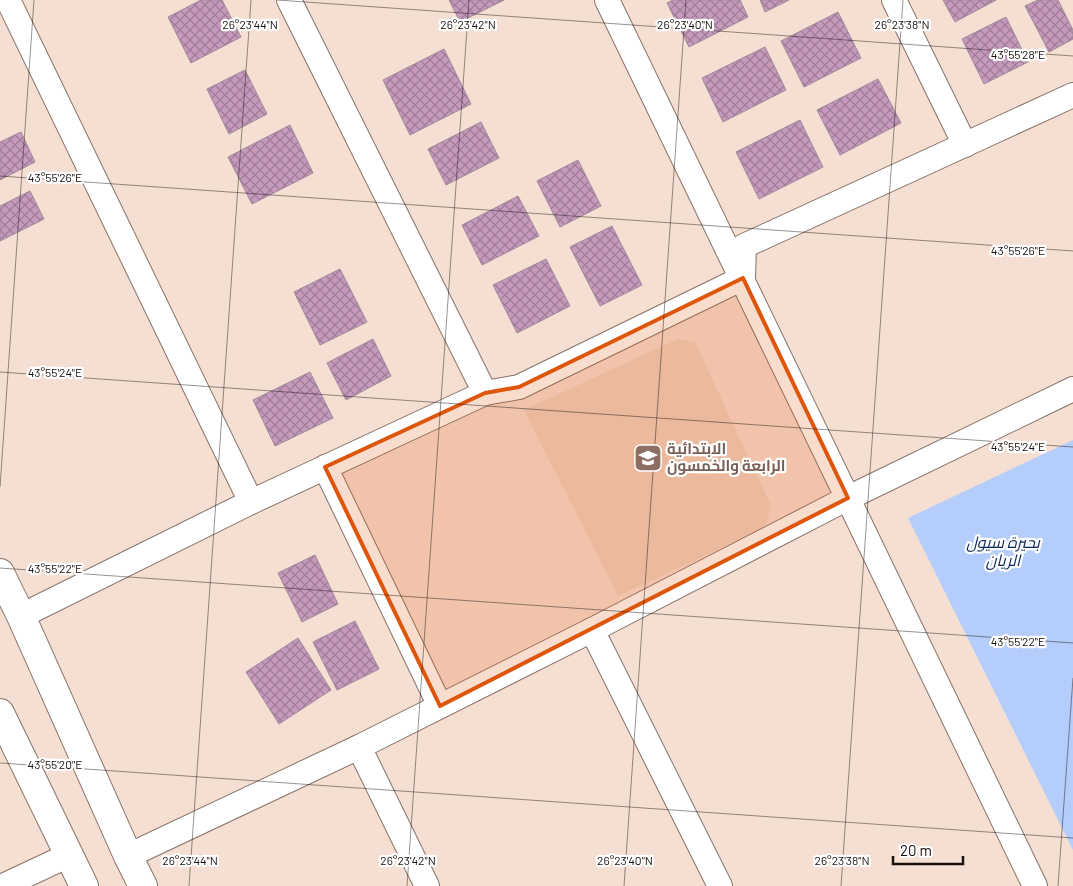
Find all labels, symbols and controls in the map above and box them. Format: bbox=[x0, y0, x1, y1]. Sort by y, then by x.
text: 26°23'44"N bbox=[222, 17, 278, 31]
text: 26°23'42"N bbox=[440, 17, 496, 31]
text: 26°23'40"N bbox=[657, 17, 713, 31]
text: 26°23'38"N bbox=[874, 17, 930, 31]
text: 43°55'28"E bbox=[991, 47, 1045, 61]
text: 43°55'26"E bbox=[28, 170, 82, 184]
text: 43°55'26"E bbox=[991, 243, 1045, 257]
text: 43°55'24"E bbox=[28, 365, 82, 379]
place label: الابتدائية الرابعة والخمسون bbox=[667, 439, 786, 475]
text: 43°55'24"E bbox=[991, 439, 1045, 453]
school or university icon: الابتدائية الرابعة والخمسون bbox=[633, 443, 663, 473]
water label: بحيرة سيول الريان bbox=[966, 532, 1041, 570]
text: 43°55'22"E bbox=[28, 561, 82, 575]
text: 43°55'22"E bbox=[991, 634, 1045, 648]
text: 43°55'20"E bbox=[28, 757, 82, 771]
scale bar bbox=[893, 834, 963, 866]
text: 20 m bbox=[900, 841, 932, 859]
text: 26°23'44"N bbox=[162, 853, 218, 867]
text: 26°23'42"N bbox=[380, 853, 436, 867]
text: 26°23'40"N bbox=[597, 853, 653, 867]
text: 26°23'38"N bbox=[814, 853, 870, 867]

